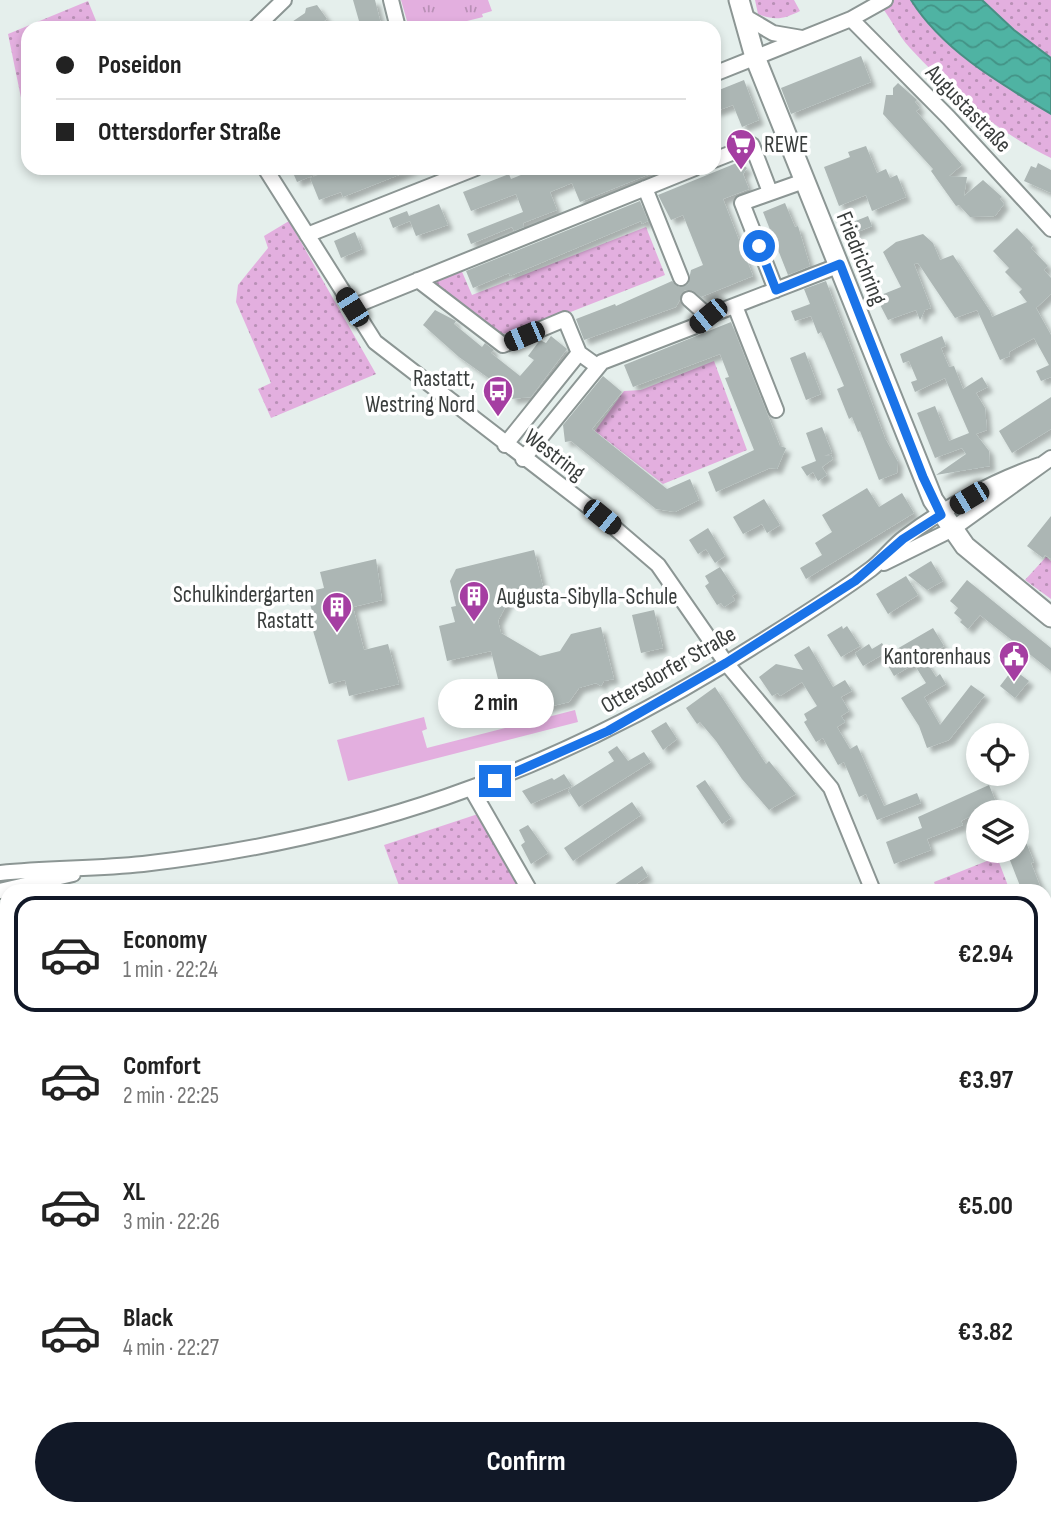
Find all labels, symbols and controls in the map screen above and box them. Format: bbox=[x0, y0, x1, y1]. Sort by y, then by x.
text: Poseidon bbox=[98, 50, 182, 81]
street label: Augustastraße bbox=[919, 58, 1017, 159]
text: Ottersdorfer Straße bbox=[98, 117, 281, 148]
supermarket icon: REWE bbox=[724, 127, 758, 171]
place label: REWE bbox=[764, 131, 809, 159]
street label: Friedrichring bbox=[830, 208, 892, 309]
route start bbox=[743, 230, 775, 262]
car bbox=[332, 284, 373, 330]
car bbox=[686, 295, 731, 337]
car bbox=[501, 318, 548, 354]
place label: Rastatt, Westring Nord bbox=[365, 365, 475, 419]
bus stop icon: Rastatt, Westring Nord bbox=[481, 374, 515, 418]
street label: Westring bbox=[518, 423, 590, 487]
car bbox=[946, 478, 993, 518]
car bbox=[580, 496, 625, 538]
building icon: Augusta-Sibylla-Schule bbox=[457, 579, 491, 623]
place label: Schulkindergarten Rastatt bbox=[173, 581, 314, 635]
place label: Augusta-Sibylla-Schule bbox=[496, 583, 678, 611]
building icon: Schulkindergarten Rastatt bbox=[320, 590, 354, 634]
street label: Ottersdorfer Straße bbox=[596, 620, 741, 720]
public building icon: Kantorenhaus bbox=[997, 639, 1031, 683]
place label: Kantorenhaus bbox=[884, 643, 991, 671]
callout: 2 min bbox=[437, 680, 553, 728]
text: 2 min bbox=[474, 689, 518, 717]
map controls bbox=[966, 723, 1029, 863]
button: locate bbox=[966, 723, 1029, 786]
route end bbox=[479, 765, 511, 797]
button: layers bbox=[966, 800, 1029, 863]
icon: car bbox=[39, 923, 102, 986]
text: Economy bbox=[123, 925, 207, 956]
text: €2.94 bbox=[958, 939, 1013, 970]
text: 1 min · 22:24 bbox=[123, 956, 218, 984]
icon: car bbox=[39, 1049, 102, 1112]
text: Comfort bbox=[123, 1051, 201, 1082]
text: €3.97 bbox=[958, 1065, 1013, 1096]
text: 2 min · 22:25 bbox=[123, 1082, 219, 1110]
icon: car bbox=[39, 1175, 102, 1238]
text: XL bbox=[123, 1177, 145, 1208]
text: €5.00 bbox=[958, 1191, 1013, 1222]
text: 3 min · 22:26 bbox=[123, 1208, 220, 1236]
icon: car bbox=[39, 1301, 102, 1364]
text: Black bbox=[123, 1303, 173, 1334]
text: €3.82 bbox=[958, 1317, 1013, 1348]
text: 4 min · 22:27 bbox=[123, 1334, 219, 1362]
button: Confirm bbox=[35, 1422, 1017, 1502]

